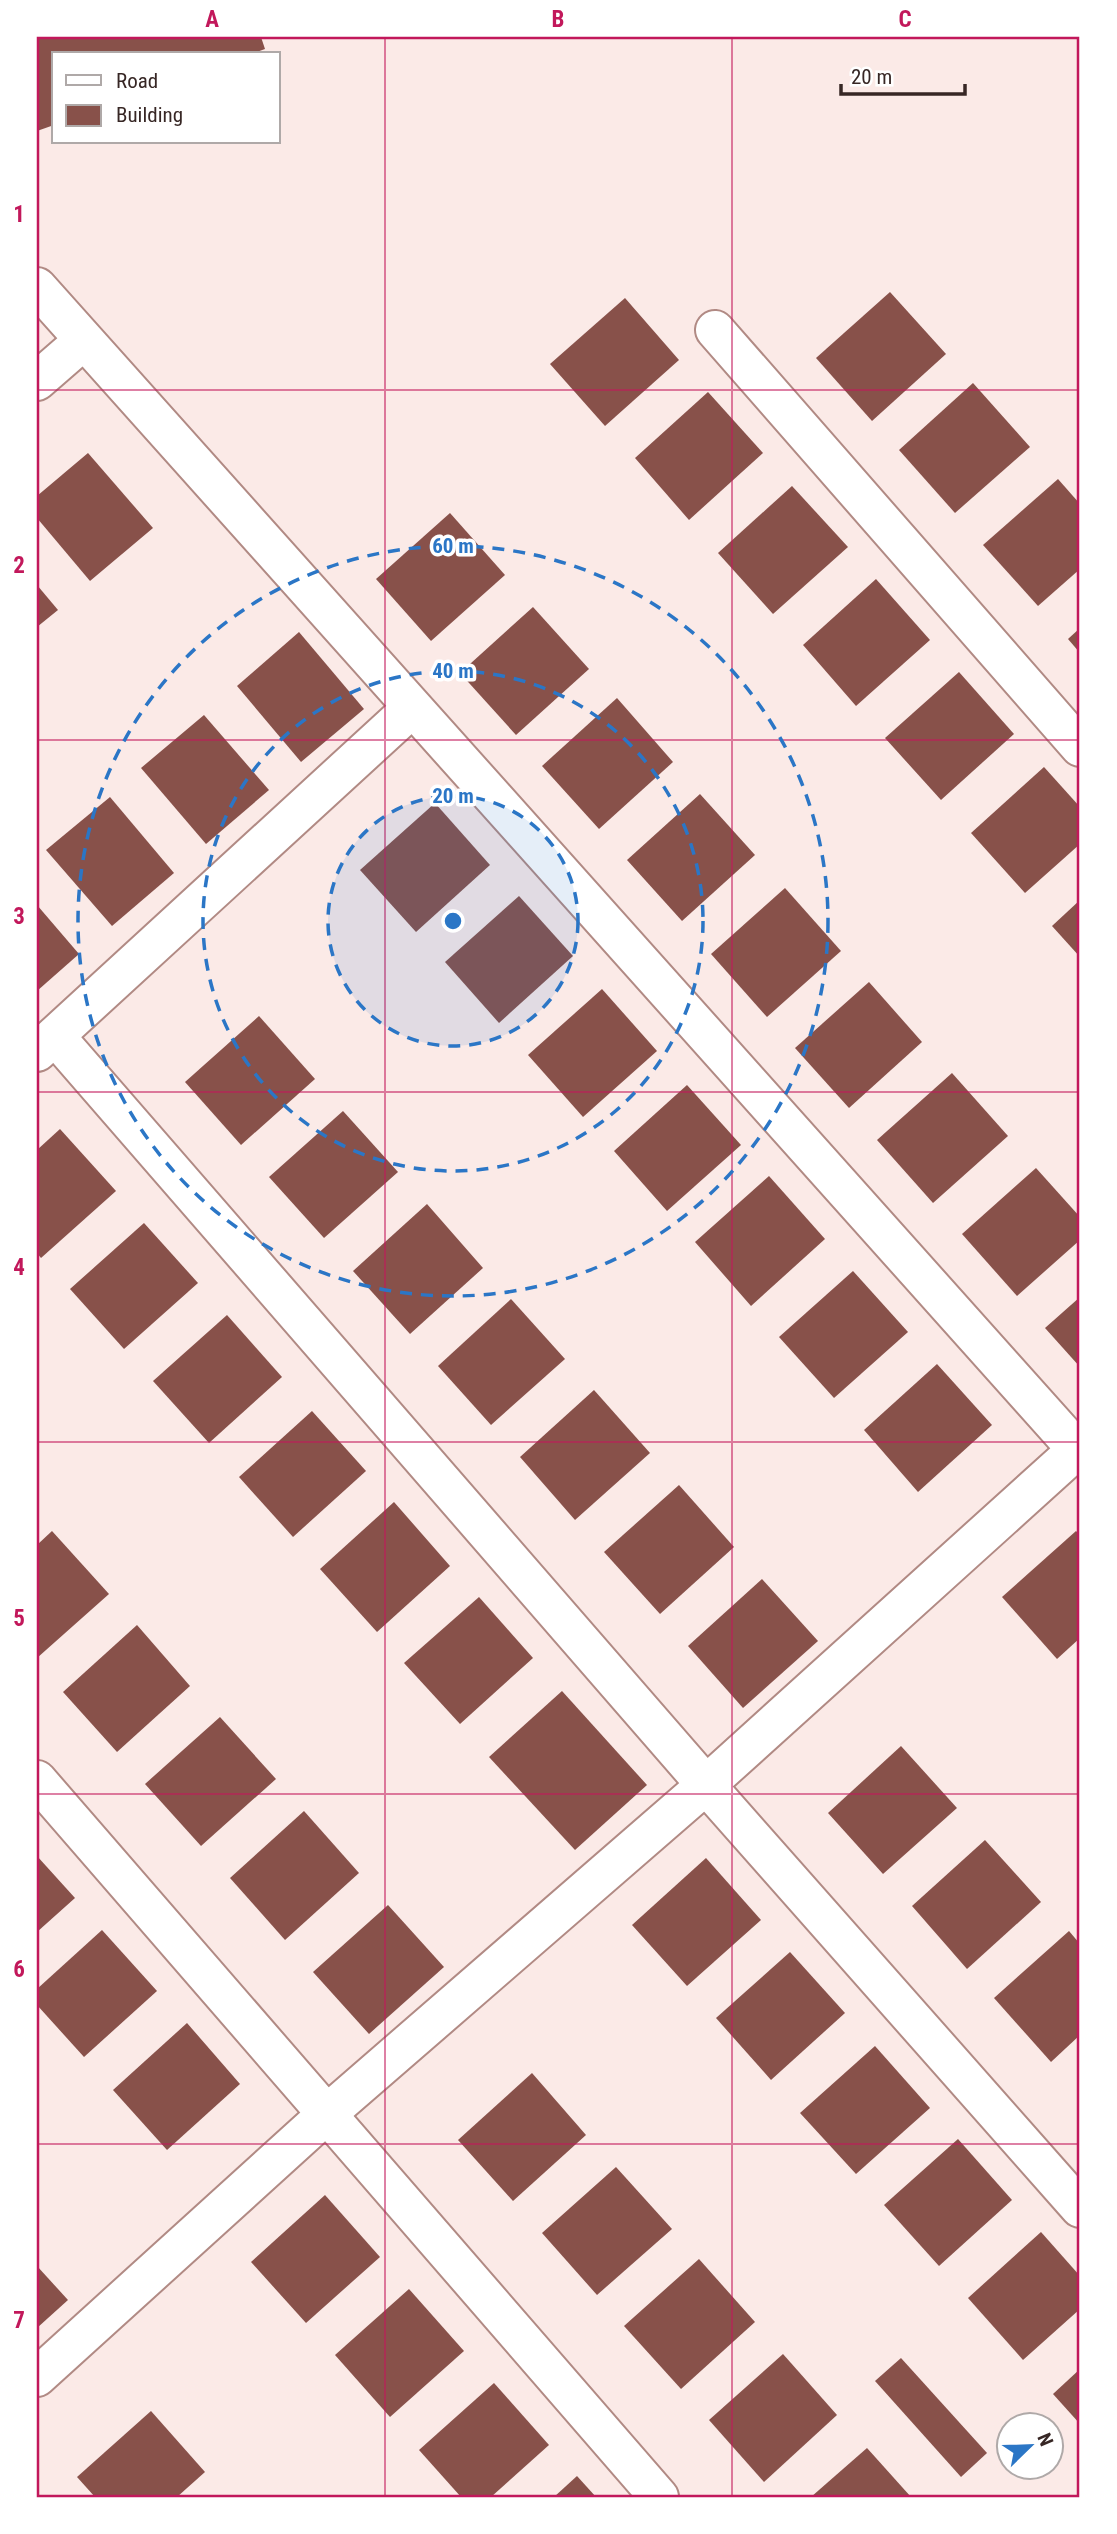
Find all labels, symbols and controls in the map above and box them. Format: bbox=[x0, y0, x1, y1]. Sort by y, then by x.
text: A bbox=[205, 6, 219, 33]
text: B bbox=[552, 6, 564, 33]
text: C bbox=[898, 6, 912, 33]
legend bbox=[52, 52, 280, 144]
scale bar bbox=[841, 52, 965, 96]
text: 20 m bbox=[851, 65, 892, 89]
text: Road bbox=[116, 69, 158, 93]
text: Building bbox=[116, 103, 183, 127]
text: 1 bbox=[13, 201, 25, 228]
text: 60 m bbox=[432, 534, 474, 558]
text: 2 bbox=[13, 552, 25, 579]
text: 40 m bbox=[432, 659, 474, 683]
text: 20 m bbox=[432, 784, 474, 808]
text: 3 bbox=[13, 903, 25, 930]
centre of rings bbox=[441, 909, 465, 933]
text: 4 bbox=[13, 1254, 25, 1281]
text: 5 bbox=[13, 1605, 25, 1632]
text: 6 bbox=[13, 1956, 25, 1983]
text: 7 bbox=[13, 2307, 25, 2334]
north arrow bbox=[995, 2412, 1064, 2482]
text: N bbox=[1032, 2430, 1058, 2449]

